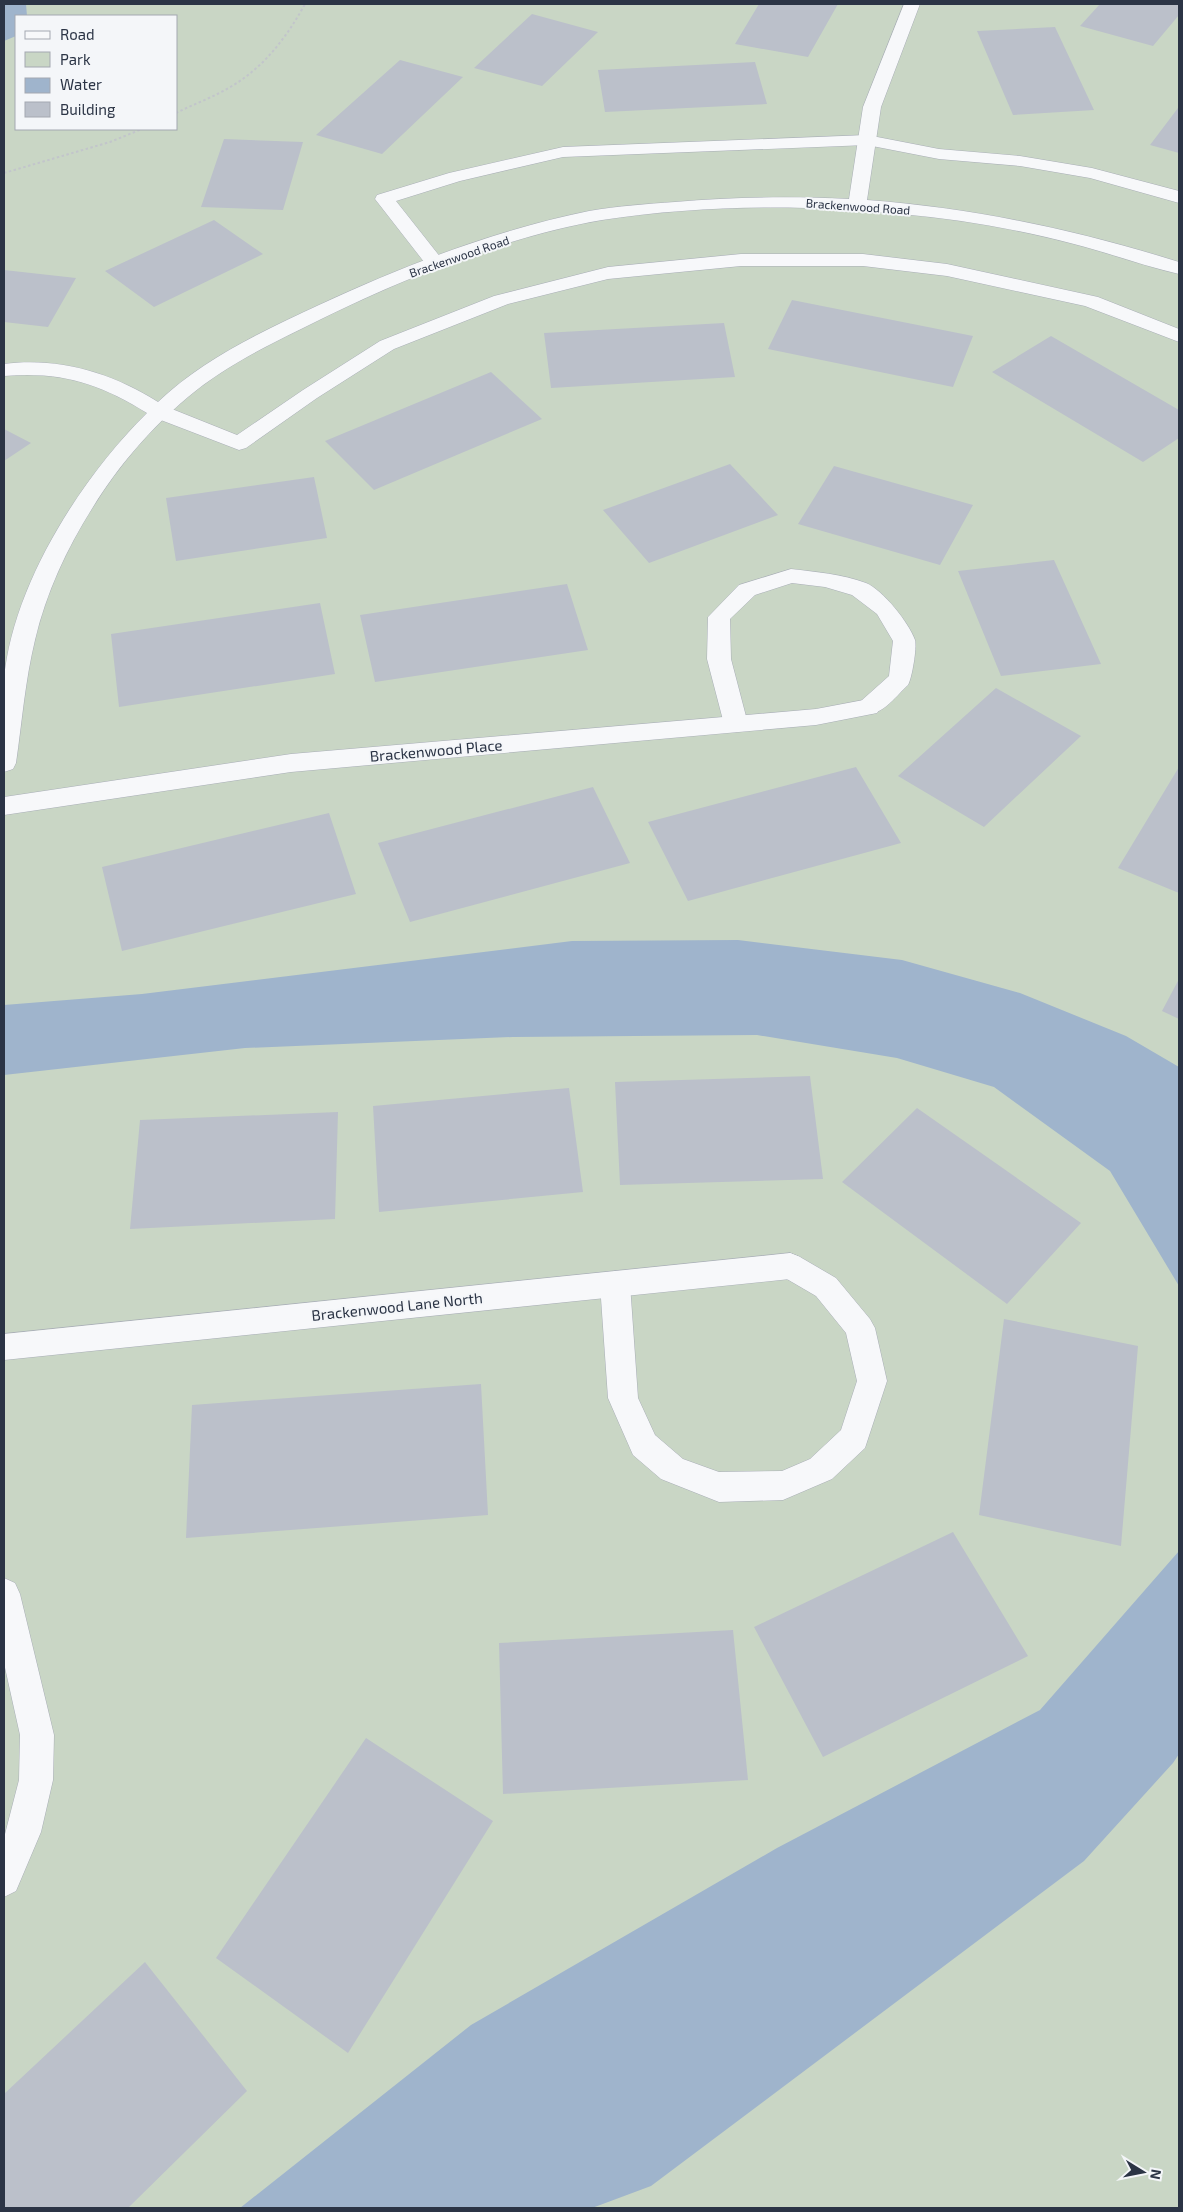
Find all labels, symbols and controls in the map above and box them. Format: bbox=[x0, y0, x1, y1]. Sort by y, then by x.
legend bbox=[15, 15, 178, 130]
text: Road bbox=[60, 25, 95, 43]
text: Park bbox=[60, 50, 91, 68]
text: Water bbox=[60, 75, 102, 93]
text: Building bbox=[60, 100, 116, 118]
street label: Brackenwood Road bbox=[805, 195, 911, 217]
street label: Brackenwood Road bbox=[407, 232, 511, 280]
street label: Brackenwood Place bbox=[369, 735, 503, 765]
street label: Brackenwood Lane North bbox=[311, 1288, 483, 1324]
north arrow bbox=[1118, 2147, 1168, 2197]
text: N bbox=[1147, 2168, 1166, 2181]

